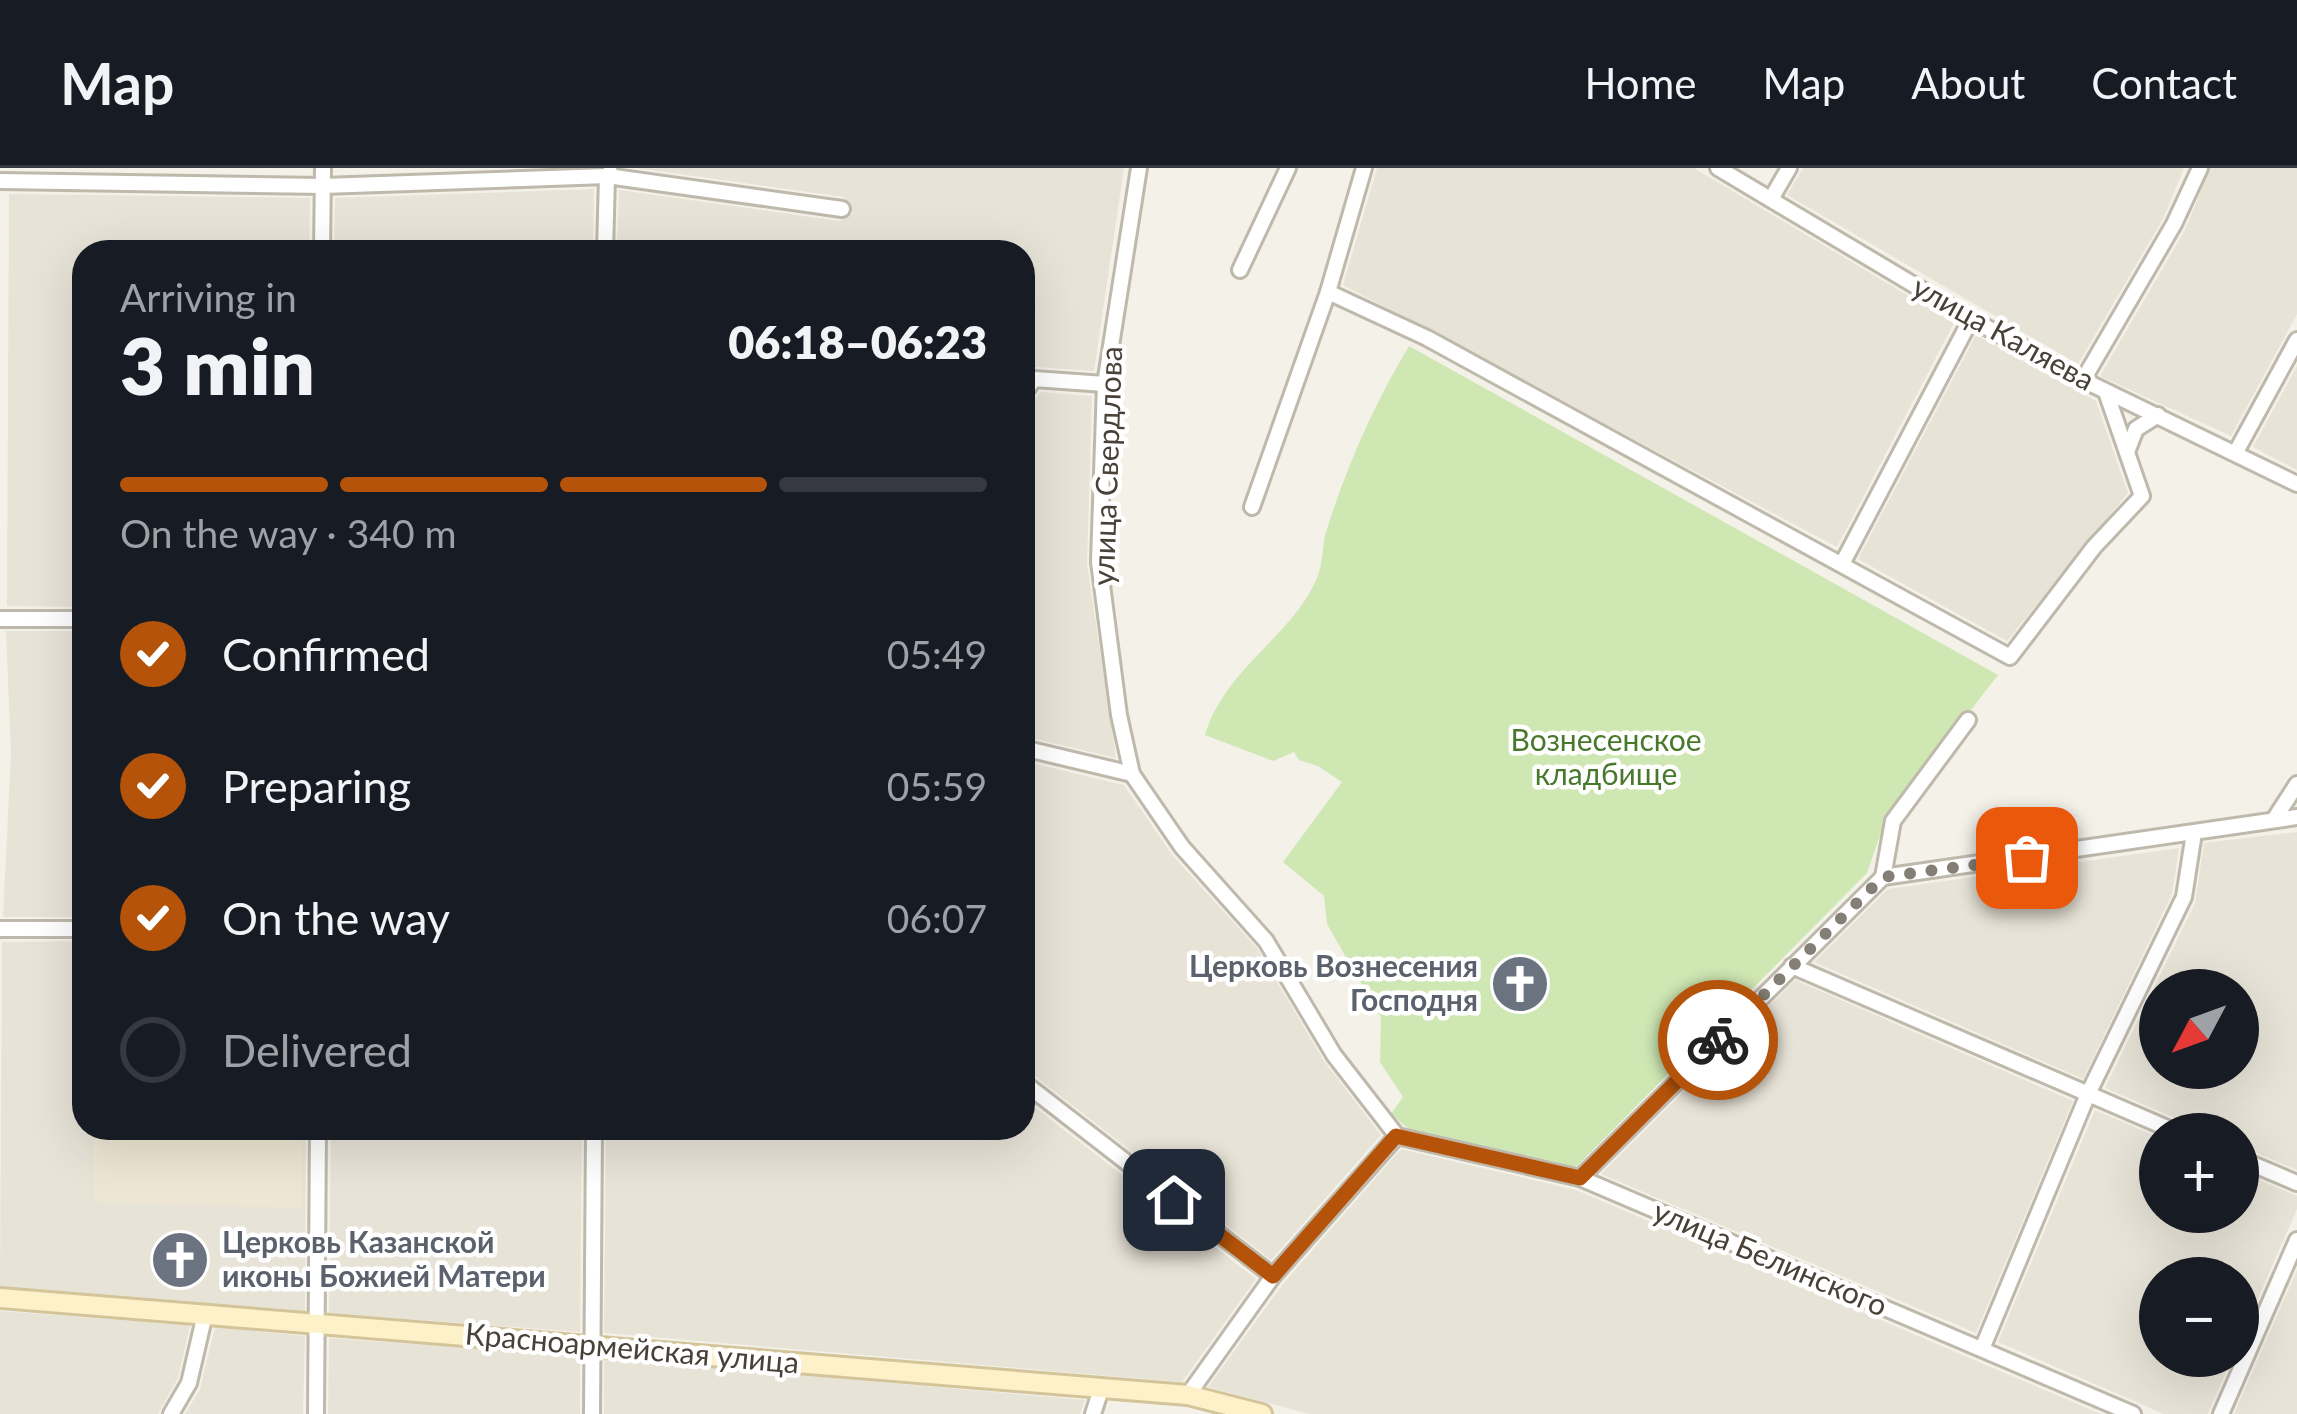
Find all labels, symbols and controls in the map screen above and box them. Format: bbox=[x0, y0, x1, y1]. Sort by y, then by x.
text: Map bbox=[60, 49, 174, 117]
text: Home bbox=[1584, 58, 1696, 108]
text: Map bbox=[1762, 58, 1845, 108]
text: About bbox=[1911, 58, 2025, 108]
text: Contact bbox=[2091, 58, 2237, 108]
street label: улица Каляева bbox=[1907, 267, 2101, 397]
text: Arriving in bbox=[120, 274, 297, 320]
text: 06:18–06:23 bbox=[728, 315, 987, 369]
text: 3 min bbox=[120, 318, 315, 412]
street label: улица Свердлова bbox=[1084, 346, 1128, 586]
text: On the way · 340 m bbox=[120, 510, 457, 556]
icon: check bbox=[120, 621, 186, 687]
text: Confirmed bbox=[222, 627, 430, 681]
text: 05:49 bbox=[887, 631, 987, 677]
park label: Вознесенское кладбище bbox=[1511, 721, 1701, 791]
icon: check bbox=[120, 753, 186, 819]
text: Preparing bbox=[222, 759, 411, 813]
text: 05:59 bbox=[887, 763, 987, 809]
pin bbox=[1976, 807, 2078, 909]
icon: bag bbox=[1994, 825, 2060, 891]
icon: check bbox=[120, 885, 186, 951]
text: On the way bbox=[222, 891, 450, 945]
text: 06:07 bbox=[887, 895, 987, 941]
place label: Церковь Вознесения Господня bbox=[1189, 947, 1478, 1017]
church icon: Церковь Вознесения Господня bbox=[1489, 953, 1551, 1015]
north arrow bbox=[2139, 969, 2259, 1089]
map controls bbox=[2139, 969, 2259, 1377]
courier bbox=[1658, 980, 1778, 1100]
icon: bike bbox=[1685, 1007, 1751, 1073]
text: Delivered bbox=[222, 1023, 412, 1077]
button: + bbox=[2139, 1113, 2259, 1233]
pin bbox=[1123, 1149, 1225, 1251]
icon: home bbox=[1141, 1167, 1207, 1233]
street label: улица Белинского bbox=[1648, 1192, 1893, 1323]
place label: Церковь Казанской иконы Божией Матери bbox=[222, 1223, 546, 1293]
church icon: Церковь Казанской иконы Божией Матери bbox=[149, 1229, 211, 1291]
button: − bbox=[2139, 1257, 2259, 1377]
street label: Красноармейская улица bbox=[464, 1314, 801, 1380]

